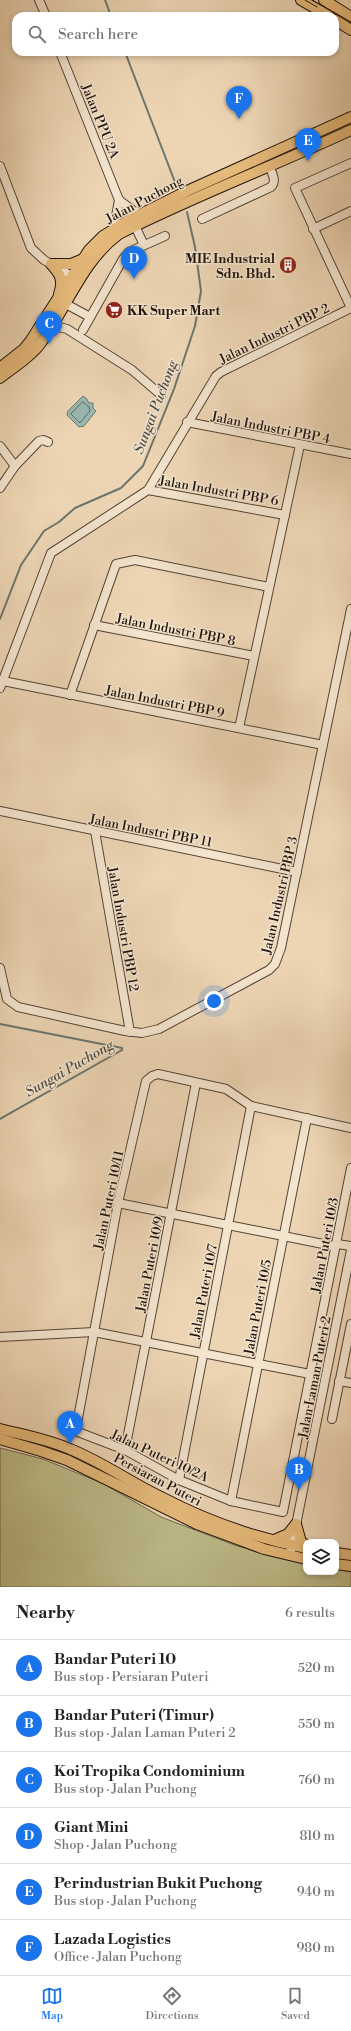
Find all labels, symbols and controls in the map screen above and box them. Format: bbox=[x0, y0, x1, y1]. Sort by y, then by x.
search box bbox=[12, 12, 339, 56]
icon: search bbox=[26, 23, 48, 45]
text: Search here bbox=[58, 25, 138, 44]
street label: Jalan PPU 2A bbox=[77, 81, 123, 162]
pin: F bbox=[226, 86, 252, 119]
pin: E bbox=[295, 128, 321, 161]
street label: Jalan Puchong bbox=[102, 173, 186, 227]
pin: D bbox=[121, 246, 147, 279]
place label: MIE Industrial Sdn. Bhd. bbox=[185, 251, 276, 282]
building icon: MIE Industrial Sdn. Bhd. bbox=[278, 255, 298, 275]
supermarket icon: KK Super Mart bbox=[104, 300, 124, 320]
street label: Jalan Industri PBP 2 bbox=[216, 300, 332, 368]
place label: KK Super Mart bbox=[127, 303, 220, 319]
pin: C bbox=[36, 311, 62, 344]
water label: Sungai Puchong bbox=[130, 357, 182, 457]
street label: Jalan Industri PBP 4 bbox=[209, 408, 332, 447]
street label: Jalan Industri PBP 6 bbox=[157, 472, 280, 509]
street label: Jalan Industri PBP 8 bbox=[114, 610, 237, 649]
street label: Jalan Industri PBP 9 bbox=[103, 682, 226, 721]
street label: Jalan Industri PBP 11 bbox=[87, 811, 214, 851]
street label: Jalan Industri PBP 3 bbox=[258, 835, 301, 957]
street label: Jalan Industri PBP 12 bbox=[104, 864, 142, 993]
your location bbox=[204, 991, 224, 1011]
water label: Sungai Puchong bbox=[22, 1036, 118, 1101]
street label: Jalan Puteri 10/11 bbox=[90, 1149, 127, 1252]
street label: Jalan Puteri 10/3 bbox=[308, 1196, 342, 1295]
street label: Jalan Puteri 10/9 bbox=[133, 1215, 167, 1315]
street label: Jalan Puteri 10/7 bbox=[187, 1242, 221, 1341]
street label: Jalan Puteri 10/5 bbox=[241, 1258, 275, 1357]
street label: Jalan Laman Puteri 2 bbox=[295, 1315, 335, 1441]
pin: A bbox=[57, 1411, 83, 1444]
street label: Jalan Puteri 10/2A bbox=[107, 1426, 212, 1486]
street label: Persiaran Puteri bbox=[111, 1450, 204, 1510]
pin: B bbox=[286, 1457, 312, 1490]
map controls bbox=[303, 1539, 339, 1575]
button: layers bbox=[303, 1539, 339, 1575]
text: Nearby bbox=[16, 1602, 75, 1624]
text: 6 results bbox=[285, 1605, 335, 1621]
text: Bandar Puteri 10 bbox=[54, 1650, 176, 1669]
text: A bbox=[24, 1660, 34, 1676]
text: 520 m bbox=[298, 1660, 335, 1676]
text: Bus stop · Persiaran Puteri bbox=[54, 1669, 209, 1685]
text: Bandar Puteri (Timur) bbox=[54, 1706, 214, 1725]
text: B bbox=[24, 1716, 34, 1732]
text: 550 m bbox=[298, 1716, 335, 1732]
text: Bus stop · Jalan Laman Puteri 2 bbox=[54, 1725, 236, 1741]
text: Koi Tropika Condominium bbox=[54, 1762, 245, 1781]
text: C bbox=[24, 1772, 34, 1788]
text: 760 m bbox=[298, 1772, 335, 1788]
text: Bus stop · Jalan Puchong bbox=[54, 1781, 197, 1797]
text: Giant Mini bbox=[54, 1818, 128, 1837]
text: D bbox=[24, 1828, 34, 1844]
text: 810 m bbox=[299, 1828, 335, 1844]
text: Shop · Jalan Puchong bbox=[54, 1837, 177, 1853]
text: Perindustrian Bukit Puchong bbox=[54, 1874, 262, 1893]
text: E bbox=[24, 1884, 34, 1900]
text: 940 m bbox=[297, 1884, 335, 1900]
text: Bus stop · Jalan Puchong bbox=[54, 1893, 197, 1909]
text: Lazada Logistics bbox=[54, 1930, 171, 1949]
text: F bbox=[24, 1940, 34, 1956]
text: 980 m bbox=[296, 1940, 335, 1956]
text: Office · Jalan Puchong bbox=[54, 1949, 182, 1965]
tab: Map bbox=[41, 1985, 63, 2023]
tab: Directions bbox=[146, 1985, 199, 2023]
tab: Saved bbox=[281, 1985, 310, 2023]

